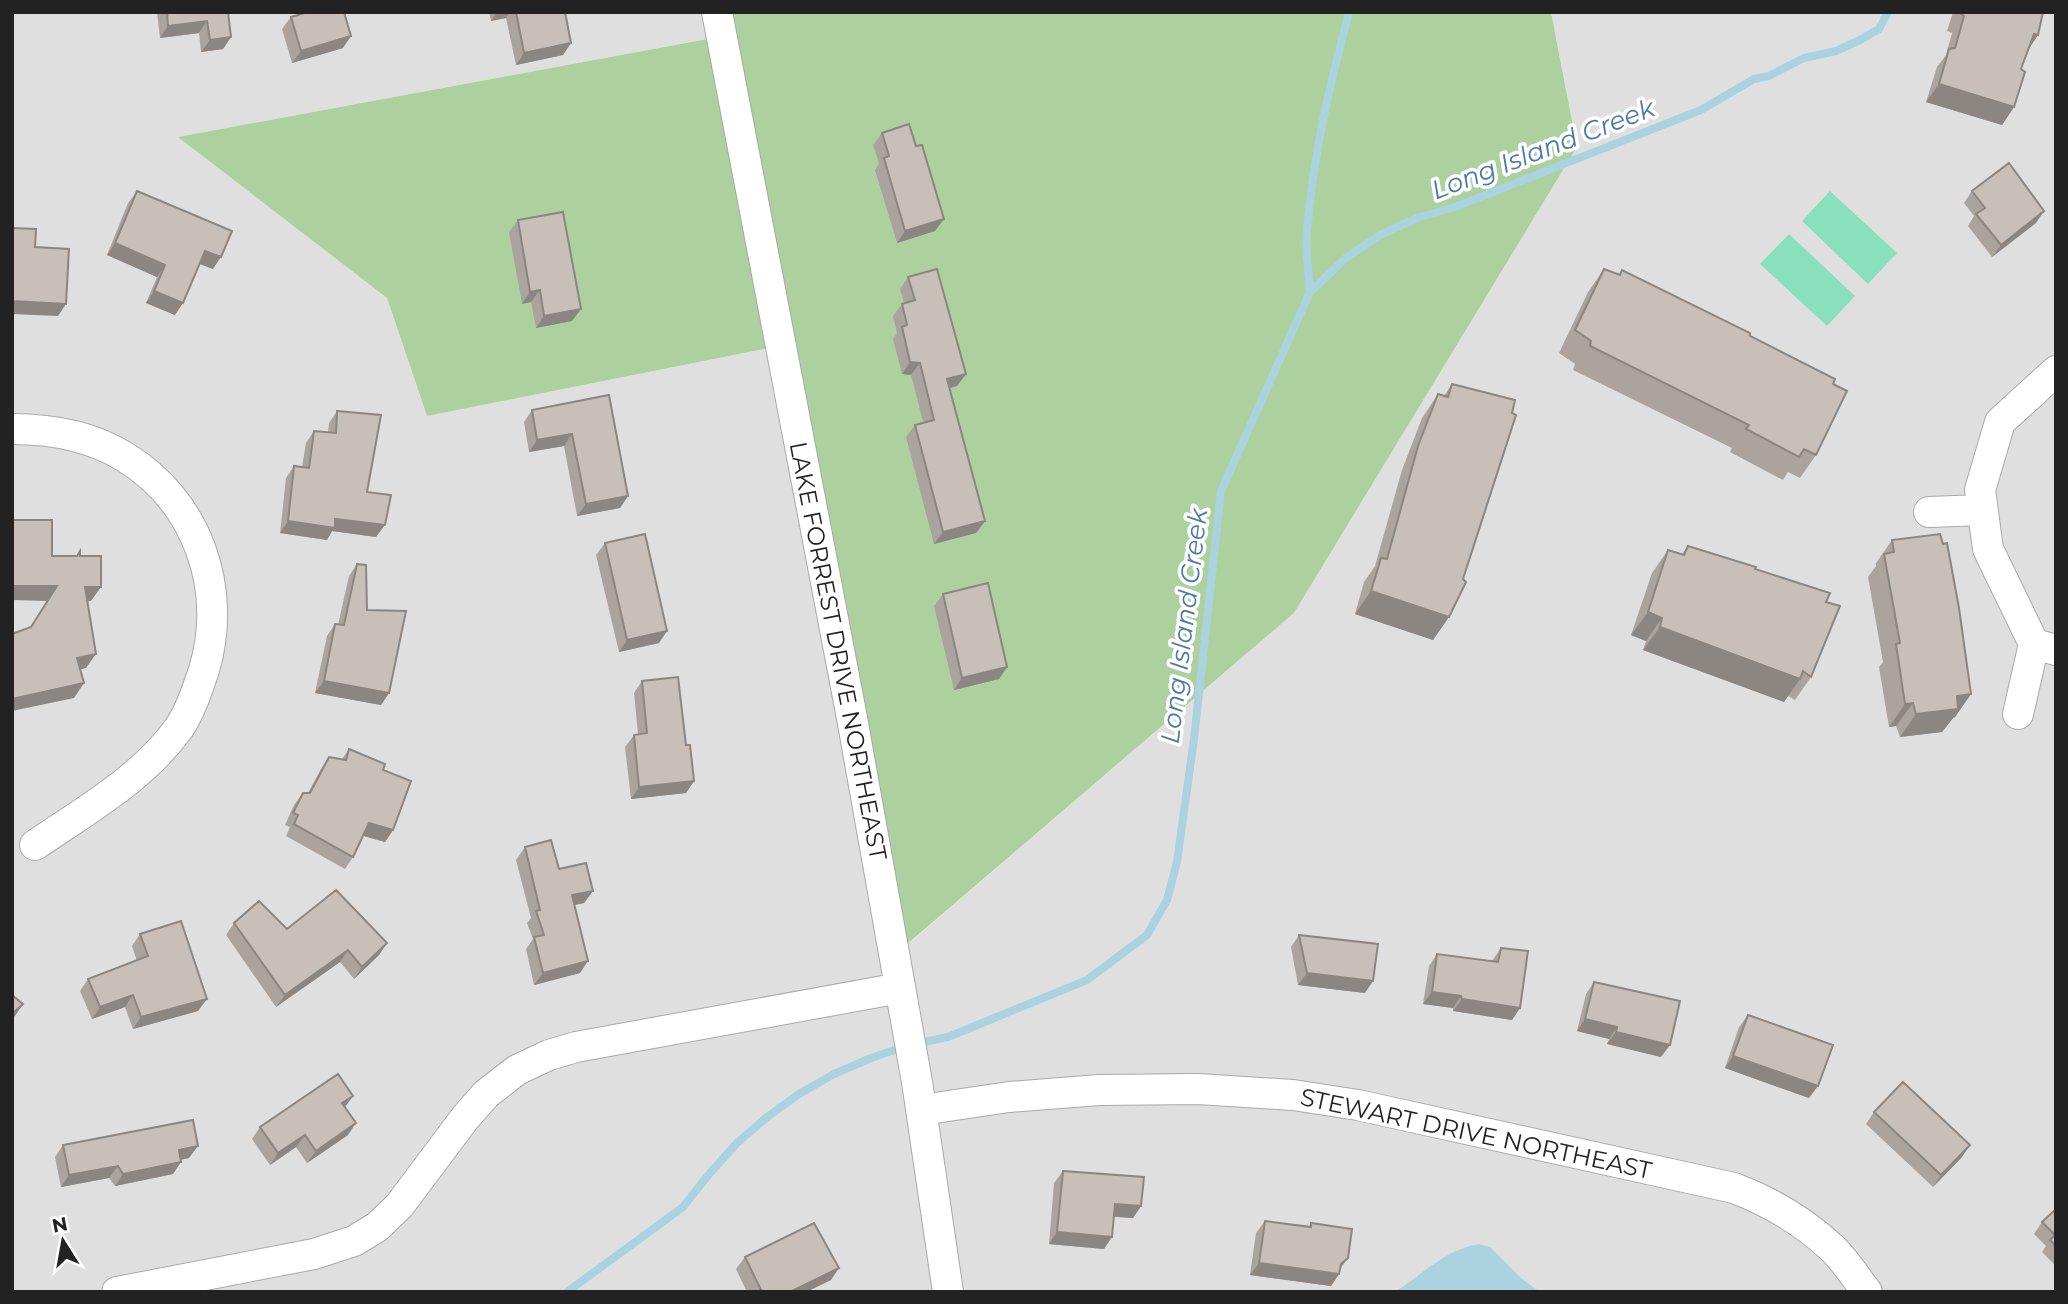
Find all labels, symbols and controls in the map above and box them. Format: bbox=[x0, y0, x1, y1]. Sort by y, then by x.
water label: Long Island Creek bbox=[1427, 91, 1661, 206]
street label: LAKE FORREST DRIVE NORTHEAST bbox=[784, 439, 893, 863]
water label: Long Island Creek bbox=[1154, 505, 1214, 745]
street label: STEWART DRIVE NORTHEAST bbox=[1298, 1082, 1655, 1185]
north arrow bbox=[28, 1206, 98, 1276]
text: N bbox=[50, 1212, 70, 1238]

